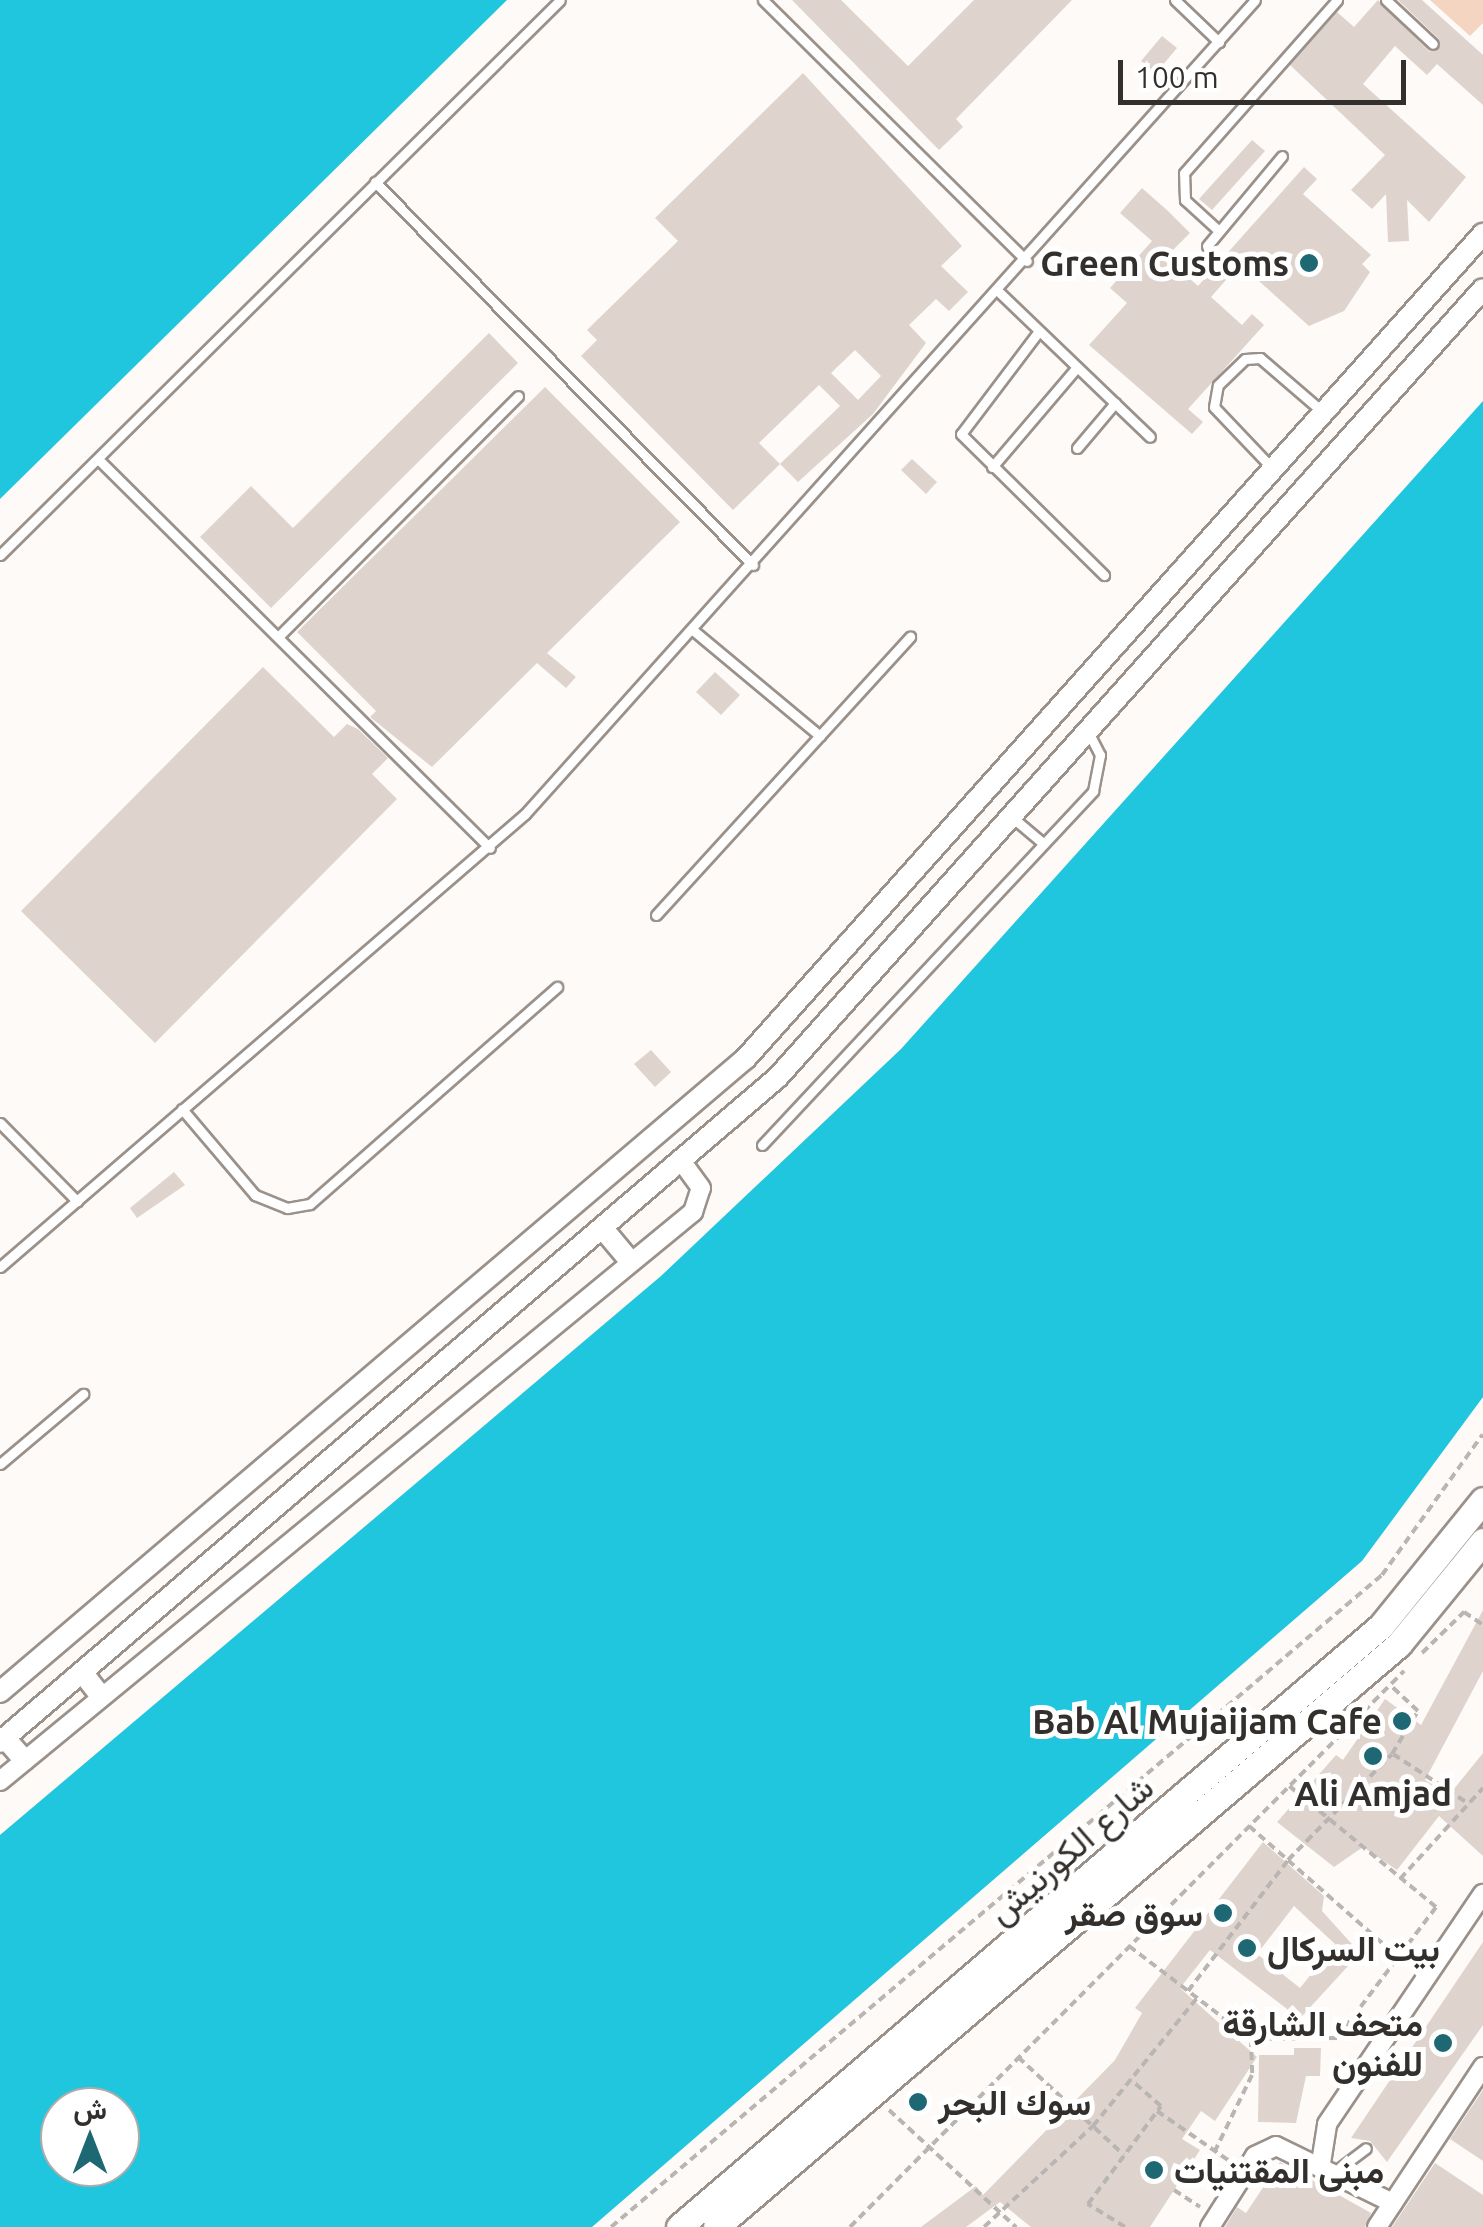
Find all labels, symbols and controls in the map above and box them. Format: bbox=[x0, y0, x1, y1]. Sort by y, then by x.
scale bar bbox=[1123, 40, 1410, 102]
text: 100 m bbox=[1135, 60, 1219, 94]
place label: Green Customs bbox=[1040, 242, 1289, 284]
marker: Green Customs bbox=[1298, 252, 1320, 274]
place label: Bab Al Mujaijam Cafe bbox=[1032, 1700, 1382, 1742]
marker: Bab Al Mujaijam Cafe bbox=[1391, 1710, 1413, 1732]
marker: Ali Amjad bbox=[1362, 1745, 1384, 1767]
street label: شارع الكورنيش bbox=[979, 1766, 1161, 1932]
place label: Ali Amjad bbox=[1294, 1772, 1452, 1814]
place label: سوق صقر bbox=[1065, 1892, 1203, 1934]
marker: سوق صقر bbox=[1212, 1902, 1234, 1924]
place label: بيت السركال bbox=[1267, 1927, 1440, 1969]
marker: بيت السركال bbox=[1236, 1937, 1258, 1959]
place label: متحف الشارقة للفنون bbox=[1222, 2002, 1423, 2084]
marker: متحف الشارقة للفنون bbox=[1432, 2032, 1454, 2054]
place label: سوك البحر bbox=[938, 2081, 1091, 2123]
north arrow bbox=[40, 2087, 140, 2187]
marker: سوك البحر bbox=[907, 2091, 929, 2113]
text: ش bbox=[73, 2093, 107, 2124]
place label: مبنى المقتنيات bbox=[1174, 2149, 1384, 2191]
marker: مبنى المقتنيات bbox=[1143, 2159, 1165, 2181]

